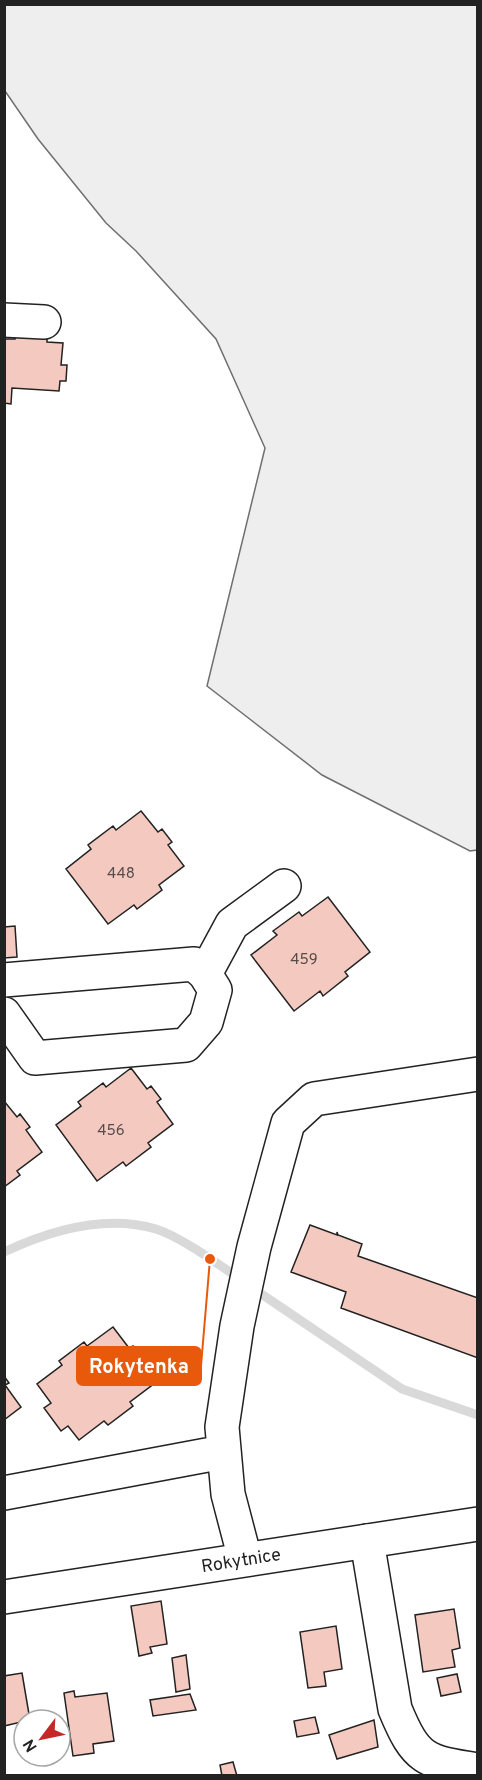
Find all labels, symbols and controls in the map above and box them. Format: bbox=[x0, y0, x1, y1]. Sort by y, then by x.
house number: 448 bbox=[107, 865, 135, 884]
house number: 459 bbox=[290, 951, 318, 970]
house number: 456 bbox=[97, 1122, 125, 1141]
callout: Rokytenka bbox=[77, 1347, 201, 1385]
text: Rokytenka bbox=[89, 1355, 189, 1381]
street label: Rokytnice bbox=[200, 1544, 283, 1579]
north arrow bbox=[12, 1708, 72, 1768]
text: N bbox=[19, 1735, 43, 1755]

